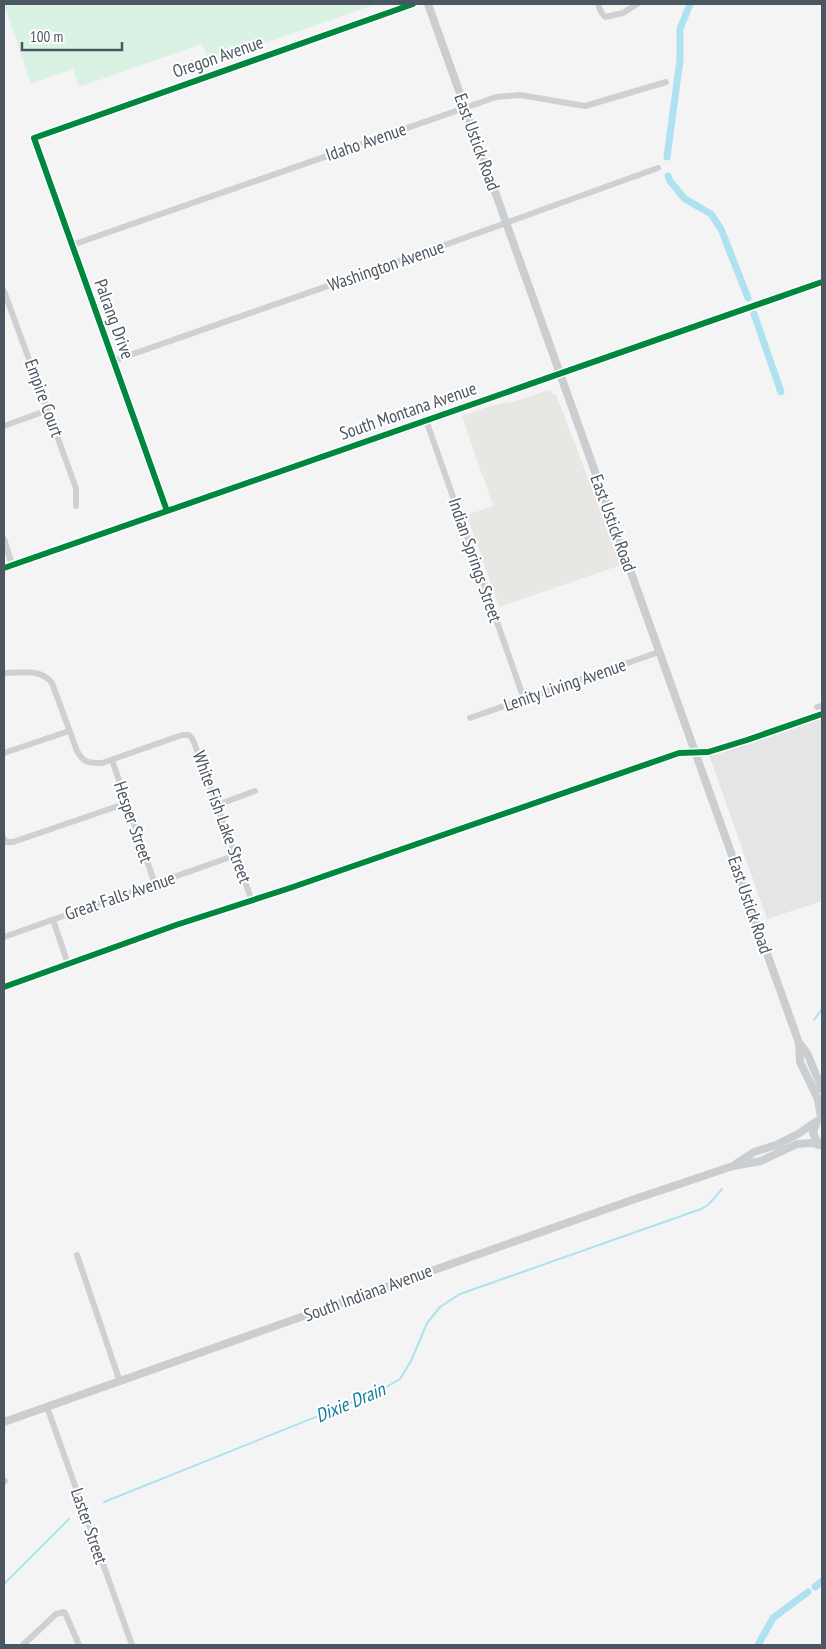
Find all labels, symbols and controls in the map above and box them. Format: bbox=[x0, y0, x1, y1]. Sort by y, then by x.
scale bar bbox=[22, 20, 122, 52]
text: 100 m bbox=[30, 27, 63, 46]
street label: Oregon Avenue bbox=[169, 30, 266, 83]
street label: East Ustick Road bbox=[449, 90, 506, 193]
street label: Idaho Avenue bbox=[322, 117, 409, 166]
street label: Washington Avenue bbox=[325, 235, 447, 296]
street label: Palrang Drive bbox=[89, 276, 140, 362]
street label: Empire Court bbox=[20, 356, 69, 440]
street label: South Montana Avenue bbox=[336, 376, 479, 445]
street label: East Ustick Road bbox=[585, 471, 642, 574]
street label: Indian Springs Street bbox=[443, 495, 508, 625]
street label: Lenity Living Avenue bbox=[501, 653, 629, 716]
street label: White Fish Lake Street bbox=[188, 748, 257, 886]
street label: Hesper Street bbox=[109, 778, 158, 866]
street label: East Ustick Road bbox=[723, 853, 778, 957]
street label: Great Falls Avenue bbox=[62, 866, 178, 925]
street label: South Indiana Avenue bbox=[300, 1259, 435, 1326]
water label: Dixie Drain bbox=[312, 1376, 390, 1427]
street label: Laster Street bbox=[66, 1485, 113, 1567]

